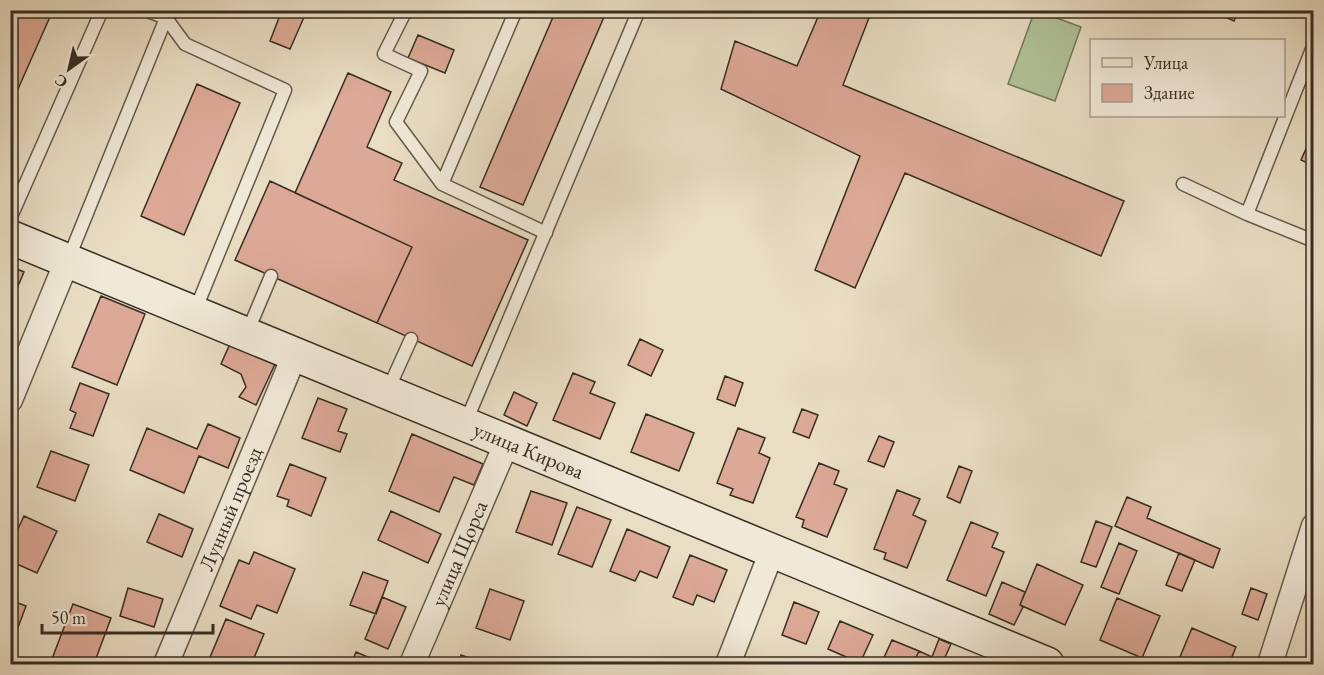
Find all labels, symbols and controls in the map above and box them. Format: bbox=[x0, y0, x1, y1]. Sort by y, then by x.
north arrow bbox=[39, 39, 99, 99]
legend bbox=[1090, 39, 1285, 117]
text: Улица bbox=[1143, 51, 1189, 74]
text: С bbox=[50, 69, 71, 93]
text: Здание bbox=[1144, 81, 1194, 104]
street label: улица Кирова bbox=[470, 415, 589, 485]
street label: Лунный проезд bbox=[192, 442, 268, 575]
street label: улица Щорса bbox=[424, 496, 494, 611]
scale bar bbox=[42, 597, 213, 635]
text: 50 m bbox=[51, 606, 86, 629]

